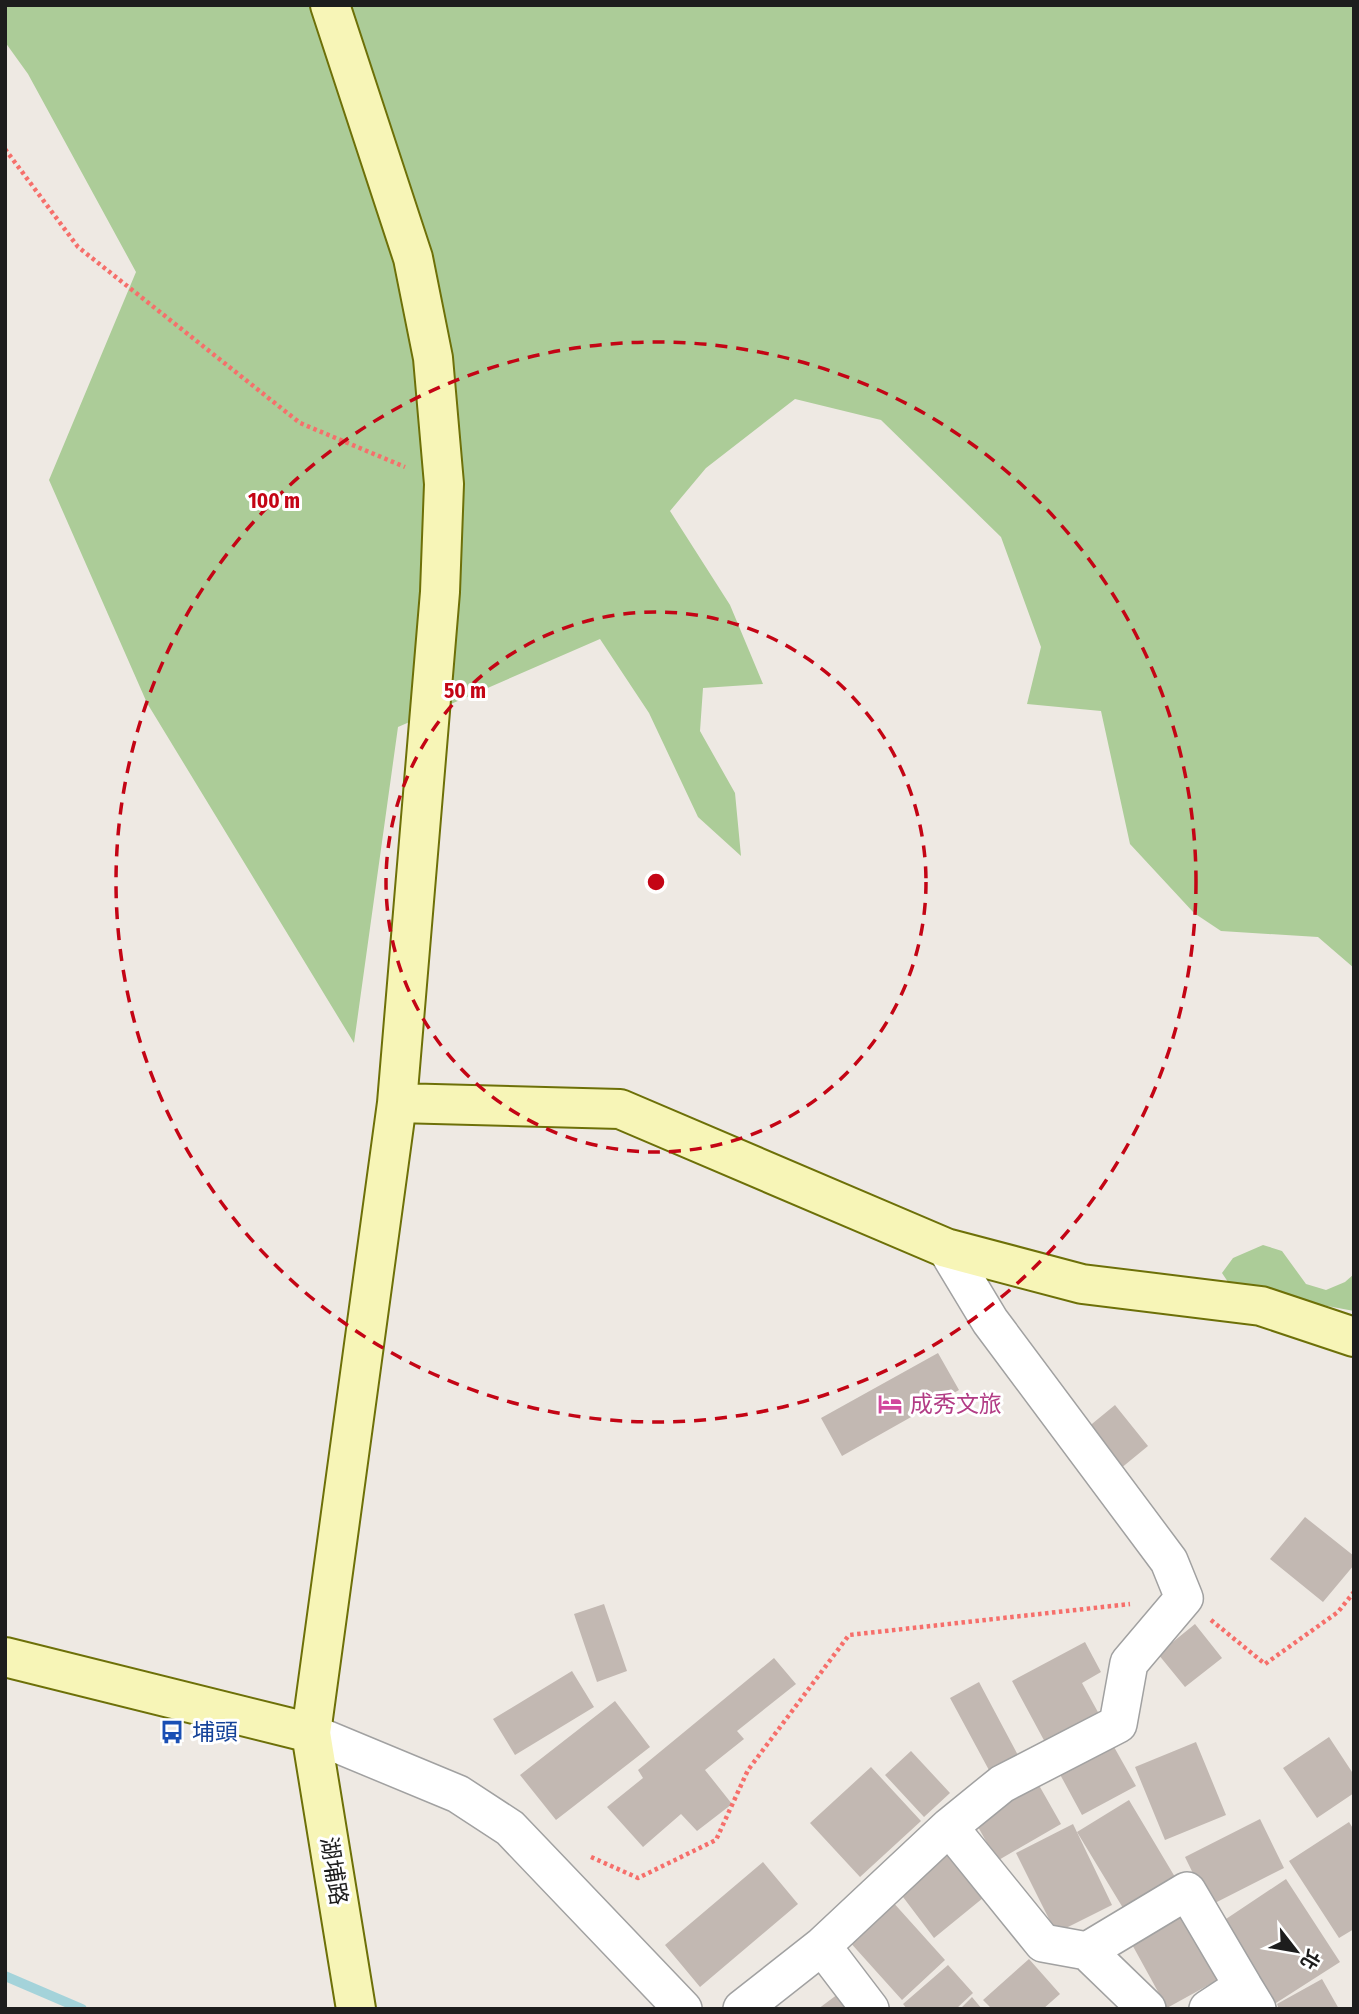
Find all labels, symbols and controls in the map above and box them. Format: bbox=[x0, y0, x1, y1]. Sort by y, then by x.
text: 100 m bbox=[248, 488, 300, 514]
text: 50 m bbox=[444, 678, 486, 704]
centre of rings bbox=[644, 870, 668, 894]
hotel icon: 成秀文旅 bbox=[876, 1390, 904, 1418]
place label: 成秀文旅 bbox=[910, 1390, 1002, 1418]
bus stop icon: 埔頭 bbox=[158, 1718, 186, 1746]
place label: 埔頭 bbox=[192, 1718, 238, 1746]
street label: 湖埔路 bbox=[315, 1835, 353, 1907]
north arrow bbox=[1261, 1916, 1331, 1986]
text: 北 bbox=[1295, 1945, 1325, 1974]

